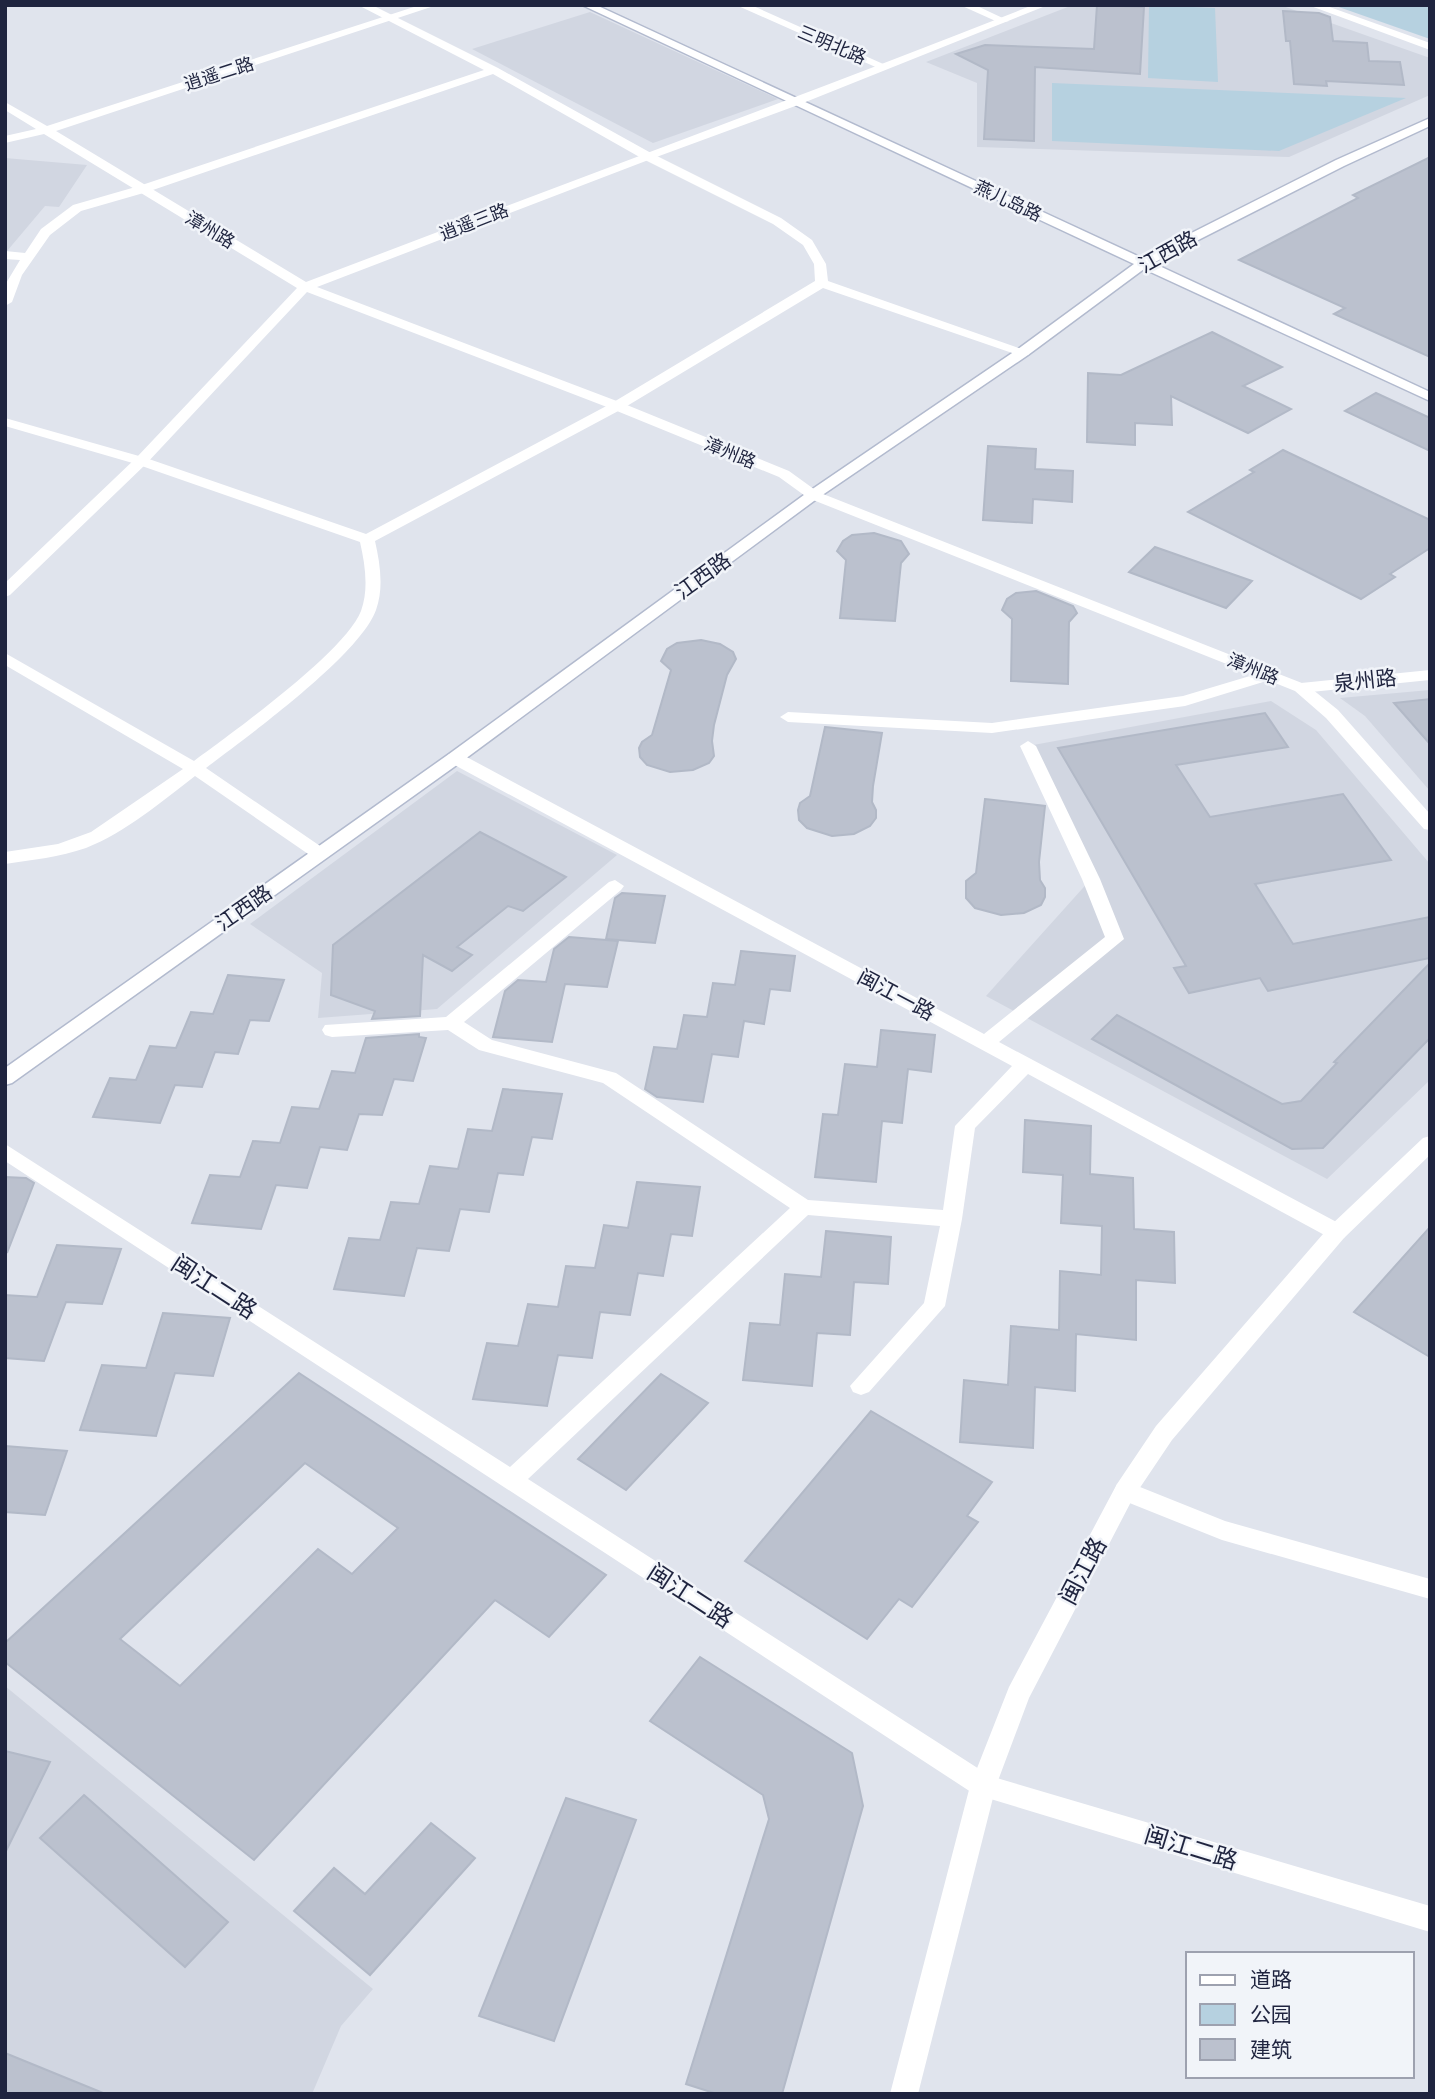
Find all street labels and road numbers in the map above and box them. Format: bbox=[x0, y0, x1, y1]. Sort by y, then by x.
street label: 三明北路 bbox=[795, 21, 869, 69]
street label: 逍遥二路 bbox=[181, 52, 257, 96]
street label: 燕儿岛路 bbox=[971, 176, 1045, 226]
street label: 逍遥三路 bbox=[436, 199, 512, 245]
street label: 漳州路 bbox=[181, 207, 239, 253]
street label: 江西路 bbox=[1134, 225, 1202, 279]
street label: 漳州路 bbox=[701, 433, 759, 473]
street label: 江西路 bbox=[670, 547, 736, 605]
street label: 漳州路 bbox=[1224, 649, 1282, 689]
street label: 泉州路 bbox=[1332, 665, 1398, 697]
street label: 江西路 bbox=[211, 879, 277, 937]
street label: 闽江一路 bbox=[853, 964, 939, 1026]
street label: 闽江二路 bbox=[166, 1249, 262, 1325]
street label: 闽江路 bbox=[1054, 1533, 1112, 1609]
street label: 闽江二路 bbox=[642, 1558, 738, 1634]
street label: 闽江二路 bbox=[1141, 1821, 1241, 1875]

